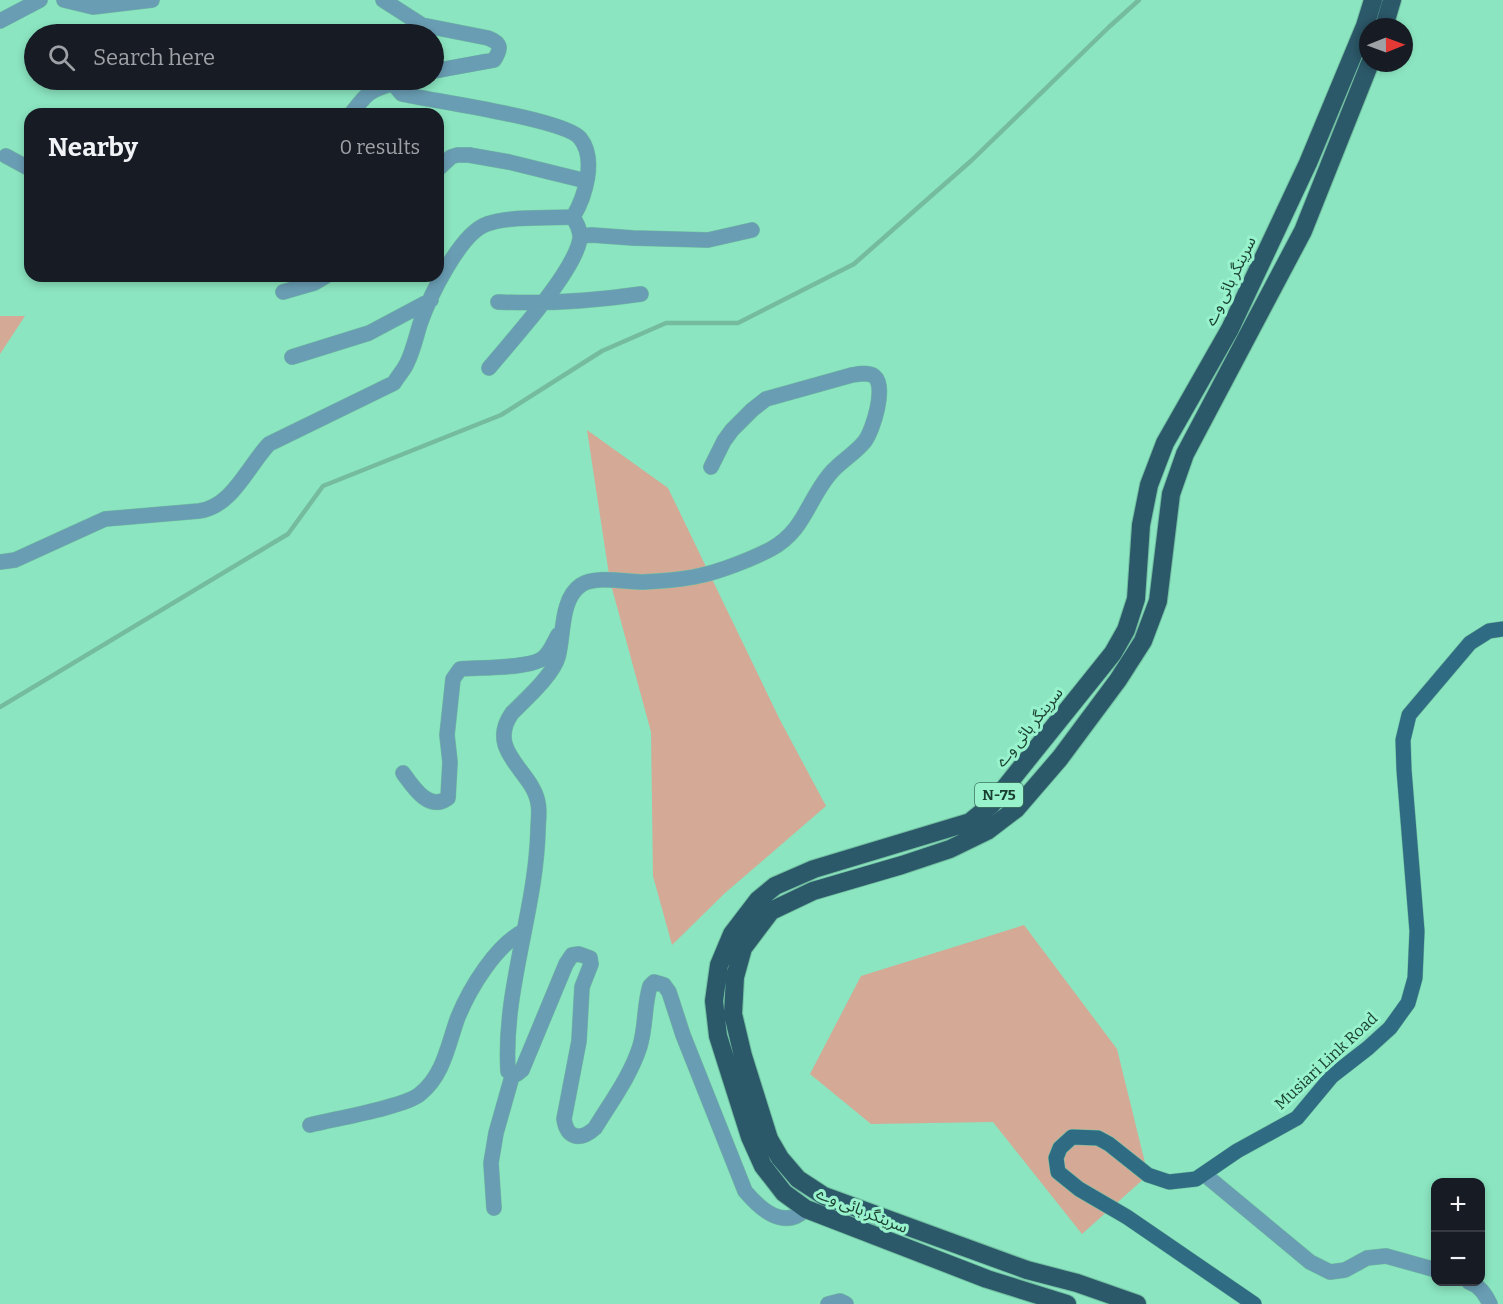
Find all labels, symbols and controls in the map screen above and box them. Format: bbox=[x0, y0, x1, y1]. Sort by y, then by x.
north arrow bbox=[1359, 18, 1413, 72]
search box bbox=[24, 24, 444, 90]
icon: search bbox=[45, 41, 78, 74]
text: Search here bbox=[93, 44, 215, 71]
text: Nearby bbox=[48, 132, 138, 163]
text: 0 results bbox=[340, 135, 420, 159]
street label: سرینگر ہائی وے bbox=[1200, 233, 1260, 329]
street label: سرینگر ہائی وے bbox=[991, 683, 1067, 771]
road number: N-75 bbox=[975, 783, 1023, 807]
street label: Musiari Link Road bbox=[1271, 1008, 1382, 1113]
map controls bbox=[1431, 1178, 1485, 1286]
button: + bbox=[1431, 1178, 1485, 1232]
street label: سرینگر ہائی وے bbox=[814, 1183, 910, 1237]
button: − bbox=[1431, 1232, 1485, 1286]

